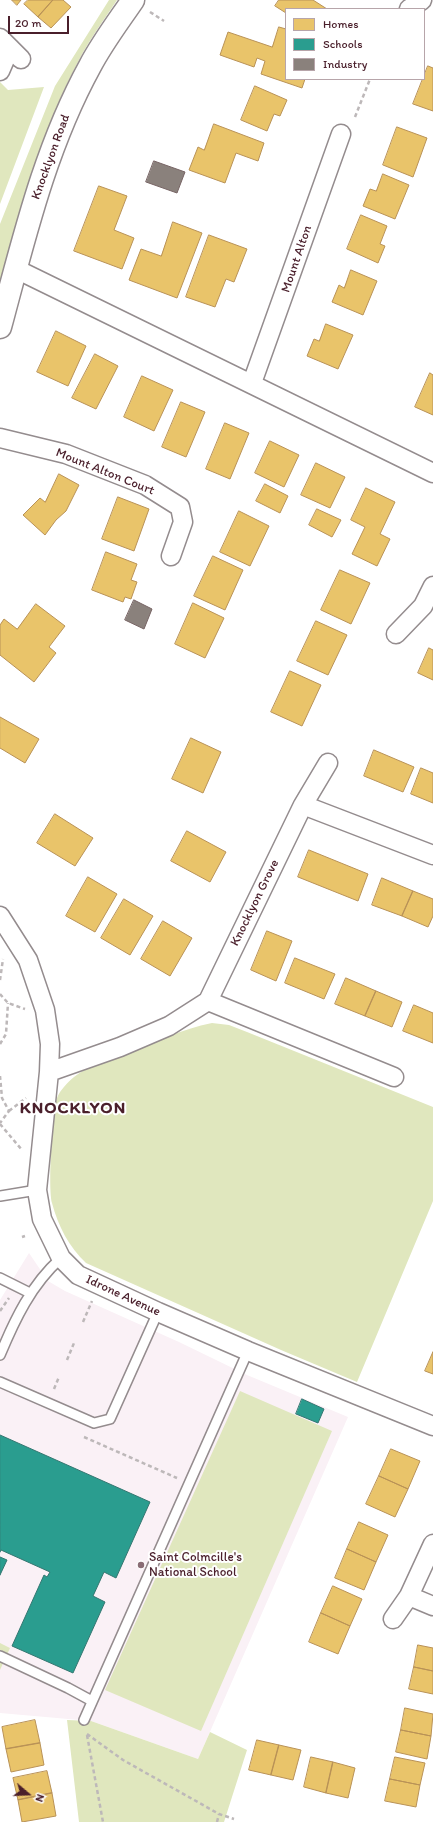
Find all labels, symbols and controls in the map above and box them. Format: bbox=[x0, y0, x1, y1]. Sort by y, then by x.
scale bar bbox=[10, 8, 71, 34]
legend bbox=[285, 8, 425, 80]
text: 20 m bbox=[15, 16, 42, 30]
text: Homes bbox=[323, 17, 359, 31]
text: Schools bbox=[323, 37, 362, 51]
text: Industry bbox=[323, 57, 367, 71]
street label: Knocklyon Road bbox=[28, 112, 74, 202]
street label: Mount Alton bbox=[278, 223, 316, 295]
street label: Mount Alton Court bbox=[53, 445, 157, 499]
street label: Knocklyon Grove bbox=[227, 857, 283, 949]
district label: KNOCKLYON bbox=[19, 1099, 127, 1119]
street label: Idrone Avenue bbox=[83, 1272, 163, 1320]
place label: Saint Colmcille's National School bbox=[149, 1550, 242, 1581]
marker: Saint Colmcille's National School bbox=[136, 1560, 146, 1570]
north arrow bbox=[8, 1774, 48, 1814]
text: N bbox=[32, 1792, 47, 1804]

